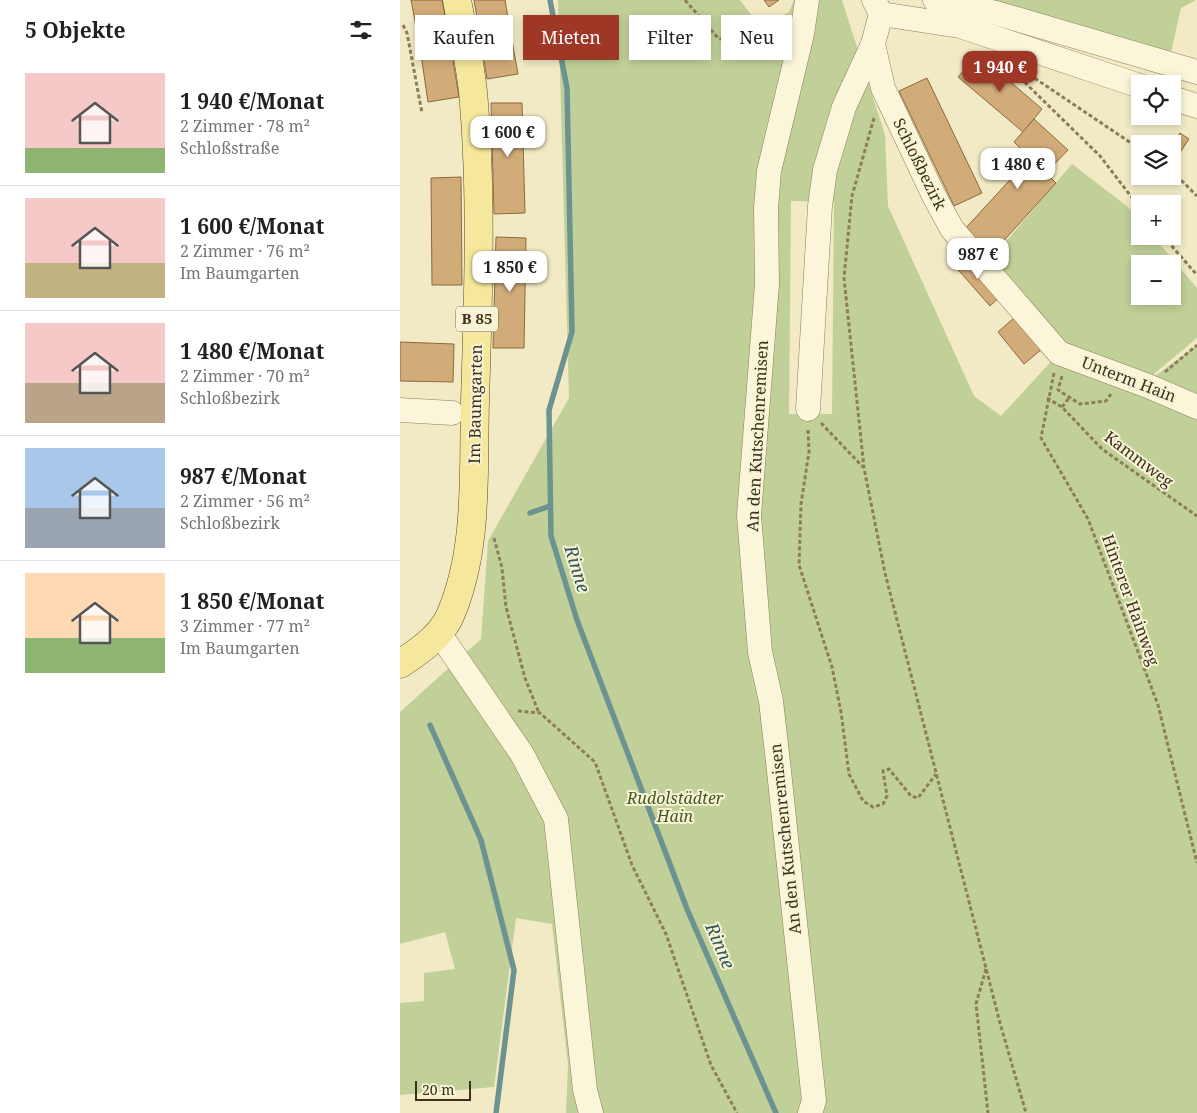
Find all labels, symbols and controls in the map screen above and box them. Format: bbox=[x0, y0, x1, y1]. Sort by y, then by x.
chip: Kaufen bbox=[415, 15, 513, 60]
chip: Mieten bbox=[523, 15, 619, 60]
chip: Filter bbox=[629, 15, 711, 60]
chip: Neu bbox=[721, 15, 792, 60]
text: 5 Objekte bbox=[25, 16, 126, 44]
icon: filters bbox=[347, 16, 375, 44]
pin: 1 940 € bbox=[954, 51, 1046, 93]
text: 1 940 € bbox=[973, 56, 1027, 78]
map controls bbox=[1131, 75, 1181, 305]
button: locate bbox=[1131, 75, 1181, 125]
text: 1 940 €/Monat bbox=[180, 87, 324, 115]
icon: home bbox=[65, 93, 125, 153]
street label: Schloßbezirk bbox=[888, 114, 952, 214]
text: 2 Zimmer · 78 m² bbox=[180, 115, 310, 137]
pin: 1 600 € bbox=[462, 116, 554, 158]
text: 1 600 € bbox=[481, 121, 535, 143]
button: layers bbox=[1131, 135, 1181, 185]
text: Schloßstraße bbox=[180, 137, 279, 159]
pin: 1 480 € bbox=[972, 148, 1064, 190]
text: 1 480 € bbox=[991, 153, 1045, 175]
button: + bbox=[1131, 195, 1181, 245]
text: 1 600 €/Monat bbox=[180, 212, 324, 240]
icon: home bbox=[65, 218, 125, 278]
pin: 987 € bbox=[943, 238, 1013, 280]
text: 2 Zimmer · 76 m² bbox=[180, 240, 310, 262]
text: 987 € bbox=[958, 243, 998, 265]
pin: 1 850 € bbox=[464, 250, 556, 293]
button: − bbox=[1131, 255, 1181, 305]
text: 1 850 € bbox=[483, 256, 537, 278]
text: Im Baumgarten bbox=[180, 262, 300, 284]
road number: B 85 bbox=[456, 306, 498, 332]
text: 1 480 €/Monat bbox=[180, 337, 324, 365]
street label: An den Kutschenremisen bbox=[741, 340, 773, 532]
icon: home bbox=[65, 343, 125, 403]
street label: Im Baumgarten bbox=[463, 344, 487, 464]
street label: Unterm Hain bbox=[1078, 351, 1180, 407]
text: 2 Zimmer · 70 m² bbox=[180, 365, 310, 387]
text: Schloßbezirk bbox=[180, 387, 280, 409]
street label: Kammweg bbox=[1100, 426, 1178, 493]
text: 987 €/Monat bbox=[180, 462, 307, 490]
icon: home bbox=[65, 468, 125, 528]
text: 2 Zimmer · 56 m² bbox=[180, 490, 310, 512]
text: Schloßbezirk bbox=[180, 512, 280, 534]
street label: Hinterer Hainweg bbox=[1097, 531, 1165, 669]
water label: Rinne bbox=[559, 541, 596, 595]
text: 1 850 €/Monat bbox=[180, 587, 324, 615]
icon: home bbox=[65, 593, 125, 653]
text: 3 Zimmer · 77 m² bbox=[180, 615, 310, 637]
text: Im Baumgarten bbox=[180, 637, 300, 659]
street label: An den Kutschenremisen bbox=[764, 742, 806, 936]
park label: Rudolstädter Hain bbox=[626, 787, 724, 827]
water label: Rinne bbox=[700, 918, 741, 972]
scale bar bbox=[415, 1078, 471, 1101]
text: 20 m bbox=[422, 1080, 455, 1099]

